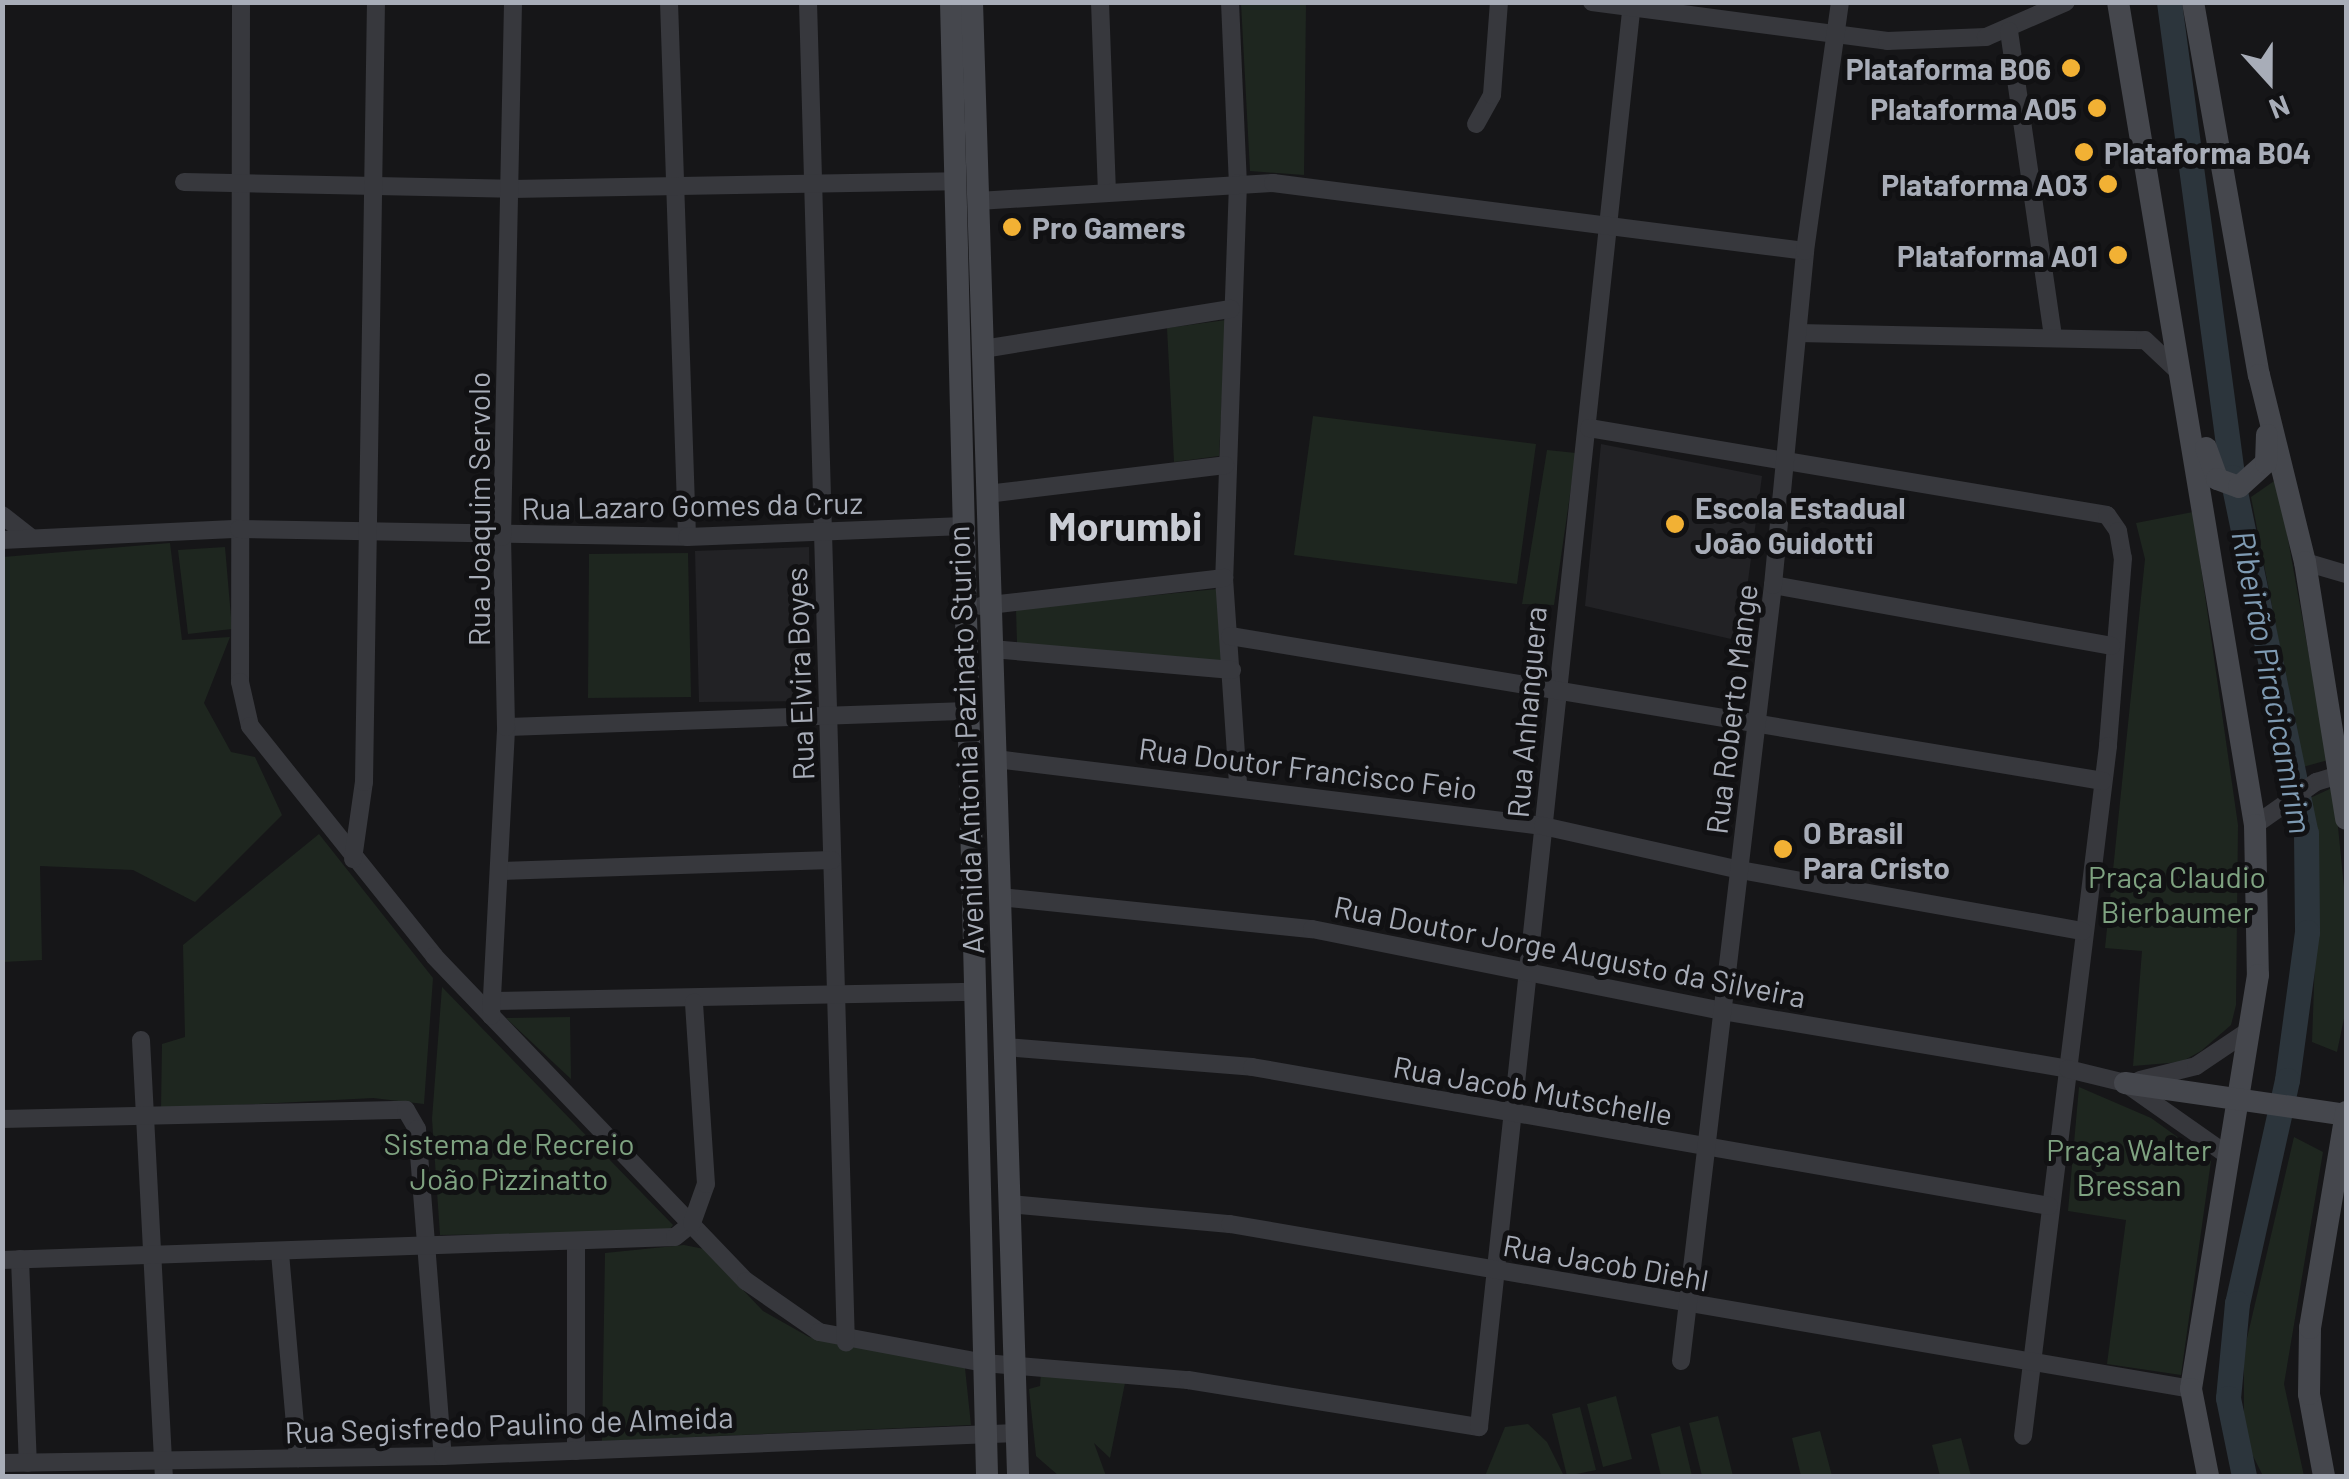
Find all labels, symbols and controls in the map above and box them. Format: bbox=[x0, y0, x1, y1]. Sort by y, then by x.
north arrow bbox=[2219, 30, 2319, 130]
place label: Plataforma B06 bbox=[1846, 50, 2051, 86]
marker: Plataforma B06 bbox=[2060, 57, 2082, 79]
text: N bbox=[2265, 89, 2295, 127]
place label: Plataforma A05 bbox=[1870, 90, 2077, 126]
marker: Plataforma A05 bbox=[2086, 97, 2108, 119]
place label: Plataforma B04 bbox=[2104, 134, 2311, 170]
marker: Plataforma B04 bbox=[2073, 141, 2095, 163]
place label: Plataforma A03 bbox=[1881, 166, 2088, 202]
marker: Plataforma A03 bbox=[2097, 173, 2119, 195]
place label: Pro Gamers bbox=[1032, 209, 1185, 245]
marker: Pro Gamers bbox=[1001, 216, 1023, 238]
place label: Plataforma A01 bbox=[1897, 237, 2098, 273]
marker: Plataforma A01 bbox=[2107, 244, 2129, 266]
street label: Rua Joaquim Servolo bbox=[460, 372, 496, 646]
street label: Rua Lazaro Gomes da Cruz bbox=[521, 484, 863, 526]
place label: Escola Estadual João Guidotti bbox=[1695, 489, 1906, 560]
district label: Morumbi bbox=[1048, 501, 1202, 549]
marker: Escola Estadual João Guidotti bbox=[1664, 513, 1686, 535]
street label: Avenida Antonia Pazinato Sturion bbox=[940, 525, 990, 955]
water label: Ribeirão Piracicamirim bbox=[2225, 527, 2321, 837]
street label: Rua Elvira Boyes bbox=[777, 567, 821, 781]
street label: Rua Roberto Mange bbox=[1698, 582, 1764, 836]
street label: Rua Anhanguera bbox=[1499, 605, 1553, 819]
street label: Rua Doutor Francisco Feio bbox=[1137, 729, 1479, 807]
place label: O Brasil Para Cristo bbox=[1803, 814, 1950, 884]
marker: O Brasil Para Cristo bbox=[1772, 838, 1794, 860]
park label: Praça Claudio Bierbaumer bbox=[2088, 858, 2266, 928]
street label: Rua Doutor Jorge Augusto da Silveira bbox=[1331, 888, 1809, 1014]
street label: Rua Jacob Mutschelle bbox=[1391, 1048, 1675, 1132]
park label: Sistema de Recreio João Pìzzinatto bbox=[383, 1125, 635, 1196]
park label: Praça Walter Bressan bbox=[2046, 1131, 2212, 1202]
street label: Rua Jacob Diehl bbox=[1501, 1226, 1711, 1298]
street label: Rua Segisfredo Paulino de Almeida bbox=[284, 1398, 734, 1450]

